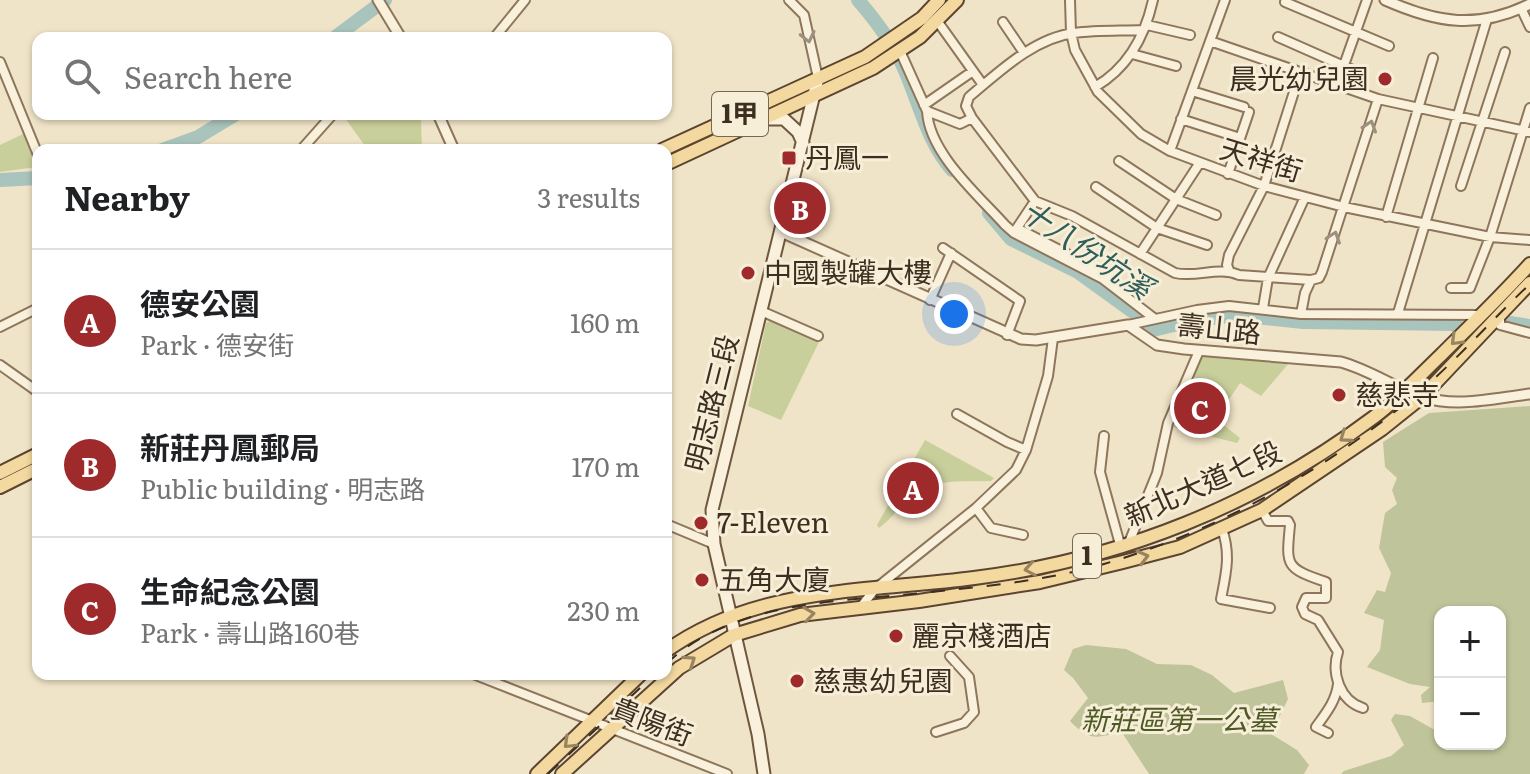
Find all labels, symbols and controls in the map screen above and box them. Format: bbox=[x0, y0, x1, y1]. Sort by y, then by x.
one-way arrow bbox=[799, 29, 816, 43]
search box bbox=[32, 32, 672, 120]
icon: search bbox=[60, 54, 104, 98]
text: Search here bbox=[124, 54, 292, 98]
place label: 晨光幼兒園 bbox=[1229, 56, 1369, 98]
marker: 晨光幼兒園 bbox=[1376, 70, 1394, 88]
road number: 1甲 bbox=[712, 92, 768, 136]
one-way arrow bbox=[1361, 120, 1377, 134]
street label: 天祥街 bbox=[1215, 126, 1308, 190]
place label: 丹鳳一 bbox=[805, 135, 889, 177]
marker: 丹鳳一 bbox=[780, 149, 798, 167]
text: Nearby bbox=[64, 171, 190, 221]
text: 3 results bbox=[537, 177, 640, 216]
pin: B bbox=[774, 178, 826, 238]
water label: 十八份坑溪 bbox=[1013, 187, 1165, 310]
one-way arrow bbox=[1324, 231, 1340, 245]
place label: 中國製罐大樓 bbox=[764, 250, 932, 292]
marker: 中國製罐大樓 bbox=[739, 264, 757, 282]
text: 德安公園 bbox=[140, 280, 260, 324]
your location bbox=[934, 294, 974, 334]
text: A bbox=[80, 302, 100, 341]
text: 160 m bbox=[570, 302, 640, 341]
street label: 壽山路 bbox=[1175, 302, 1263, 352]
text: Park · 德安街 bbox=[140, 324, 294, 363]
street label: 明志路三段 bbox=[673, 330, 747, 476]
one-way arrow bbox=[1451, 331, 1465, 345]
place label: 慈悲寺 bbox=[1355, 372, 1439, 414]
pin: C bbox=[1174, 378, 1226, 438]
marker: 慈悲寺 bbox=[1330, 386, 1348, 404]
text: 新莊丹鳳郵局 bbox=[140, 424, 320, 468]
one-way arrow bbox=[1339, 427, 1353, 442]
street label: 新北大道七段 bbox=[1117, 429, 1287, 536]
text: B bbox=[81, 446, 99, 485]
text: 170 m bbox=[572, 446, 640, 485]
pin: A bbox=[887, 458, 939, 518]
text: Public building · 明志路 bbox=[140, 468, 425, 507]
place label: 7-Eleven bbox=[717, 500, 829, 542]
marker: 7-Eleven bbox=[692, 514, 710, 532]
road number: 1 bbox=[1073, 534, 1101, 578]
one-way arrow bbox=[1135, 550, 1149, 567]
place label: 五角大廈 bbox=[718, 557, 830, 599]
one-way arrow bbox=[1024, 560, 1037, 577]
text: 生命紀念公園 bbox=[140, 568, 320, 612]
marker: 五角大廈 bbox=[693, 571, 711, 589]
text: C bbox=[81, 590, 99, 629]
text: 230 m bbox=[567, 590, 640, 629]
one-way arrow bbox=[803, 606, 816, 623]
map controls bbox=[1434, 606, 1506, 750]
button: + bbox=[1434, 606, 1506, 678]
text: Park · 壽山路160巷 bbox=[140, 612, 360, 651]
place label: 麗京棧酒店 bbox=[912, 613, 1052, 655]
marker: 麗京棧酒店 bbox=[887, 627, 905, 645]
one-way arrow bbox=[682, 656, 696, 671]
place label: 慈惠幼兒園 bbox=[813, 658, 953, 700]
marker: 慈惠幼兒園 bbox=[788, 672, 806, 690]
button: − bbox=[1434, 678, 1506, 750]
street label: 貴陽街 bbox=[606, 685, 699, 755]
park label: 新莊區第一公墓 bbox=[1081, 697, 1281, 739]
one-way arrow bbox=[564, 734, 578, 749]

